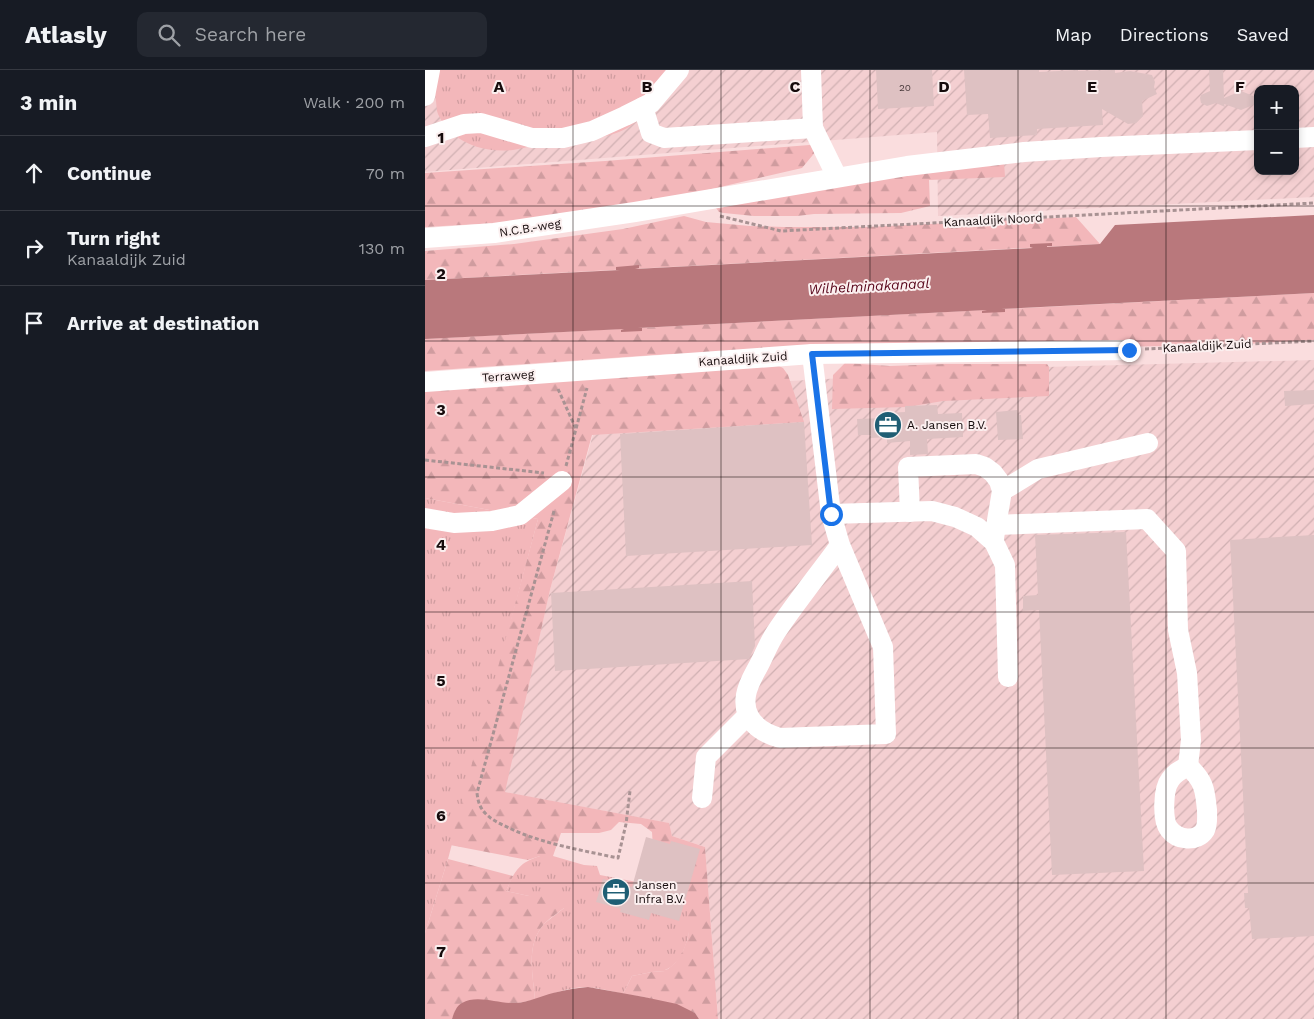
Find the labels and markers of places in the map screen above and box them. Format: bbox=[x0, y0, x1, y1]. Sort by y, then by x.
office icon: A. Jansen B.V. bbox=[873, 410, 903, 440]
place label: A. Jansen B.V. bbox=[907, 418, 987, 432]
office icon: Jansen Infra B.V. bbox=[601, 877, 631, 907]
place label: Jansen Infra B.V. bbox=[635, 878, 685, 906]

